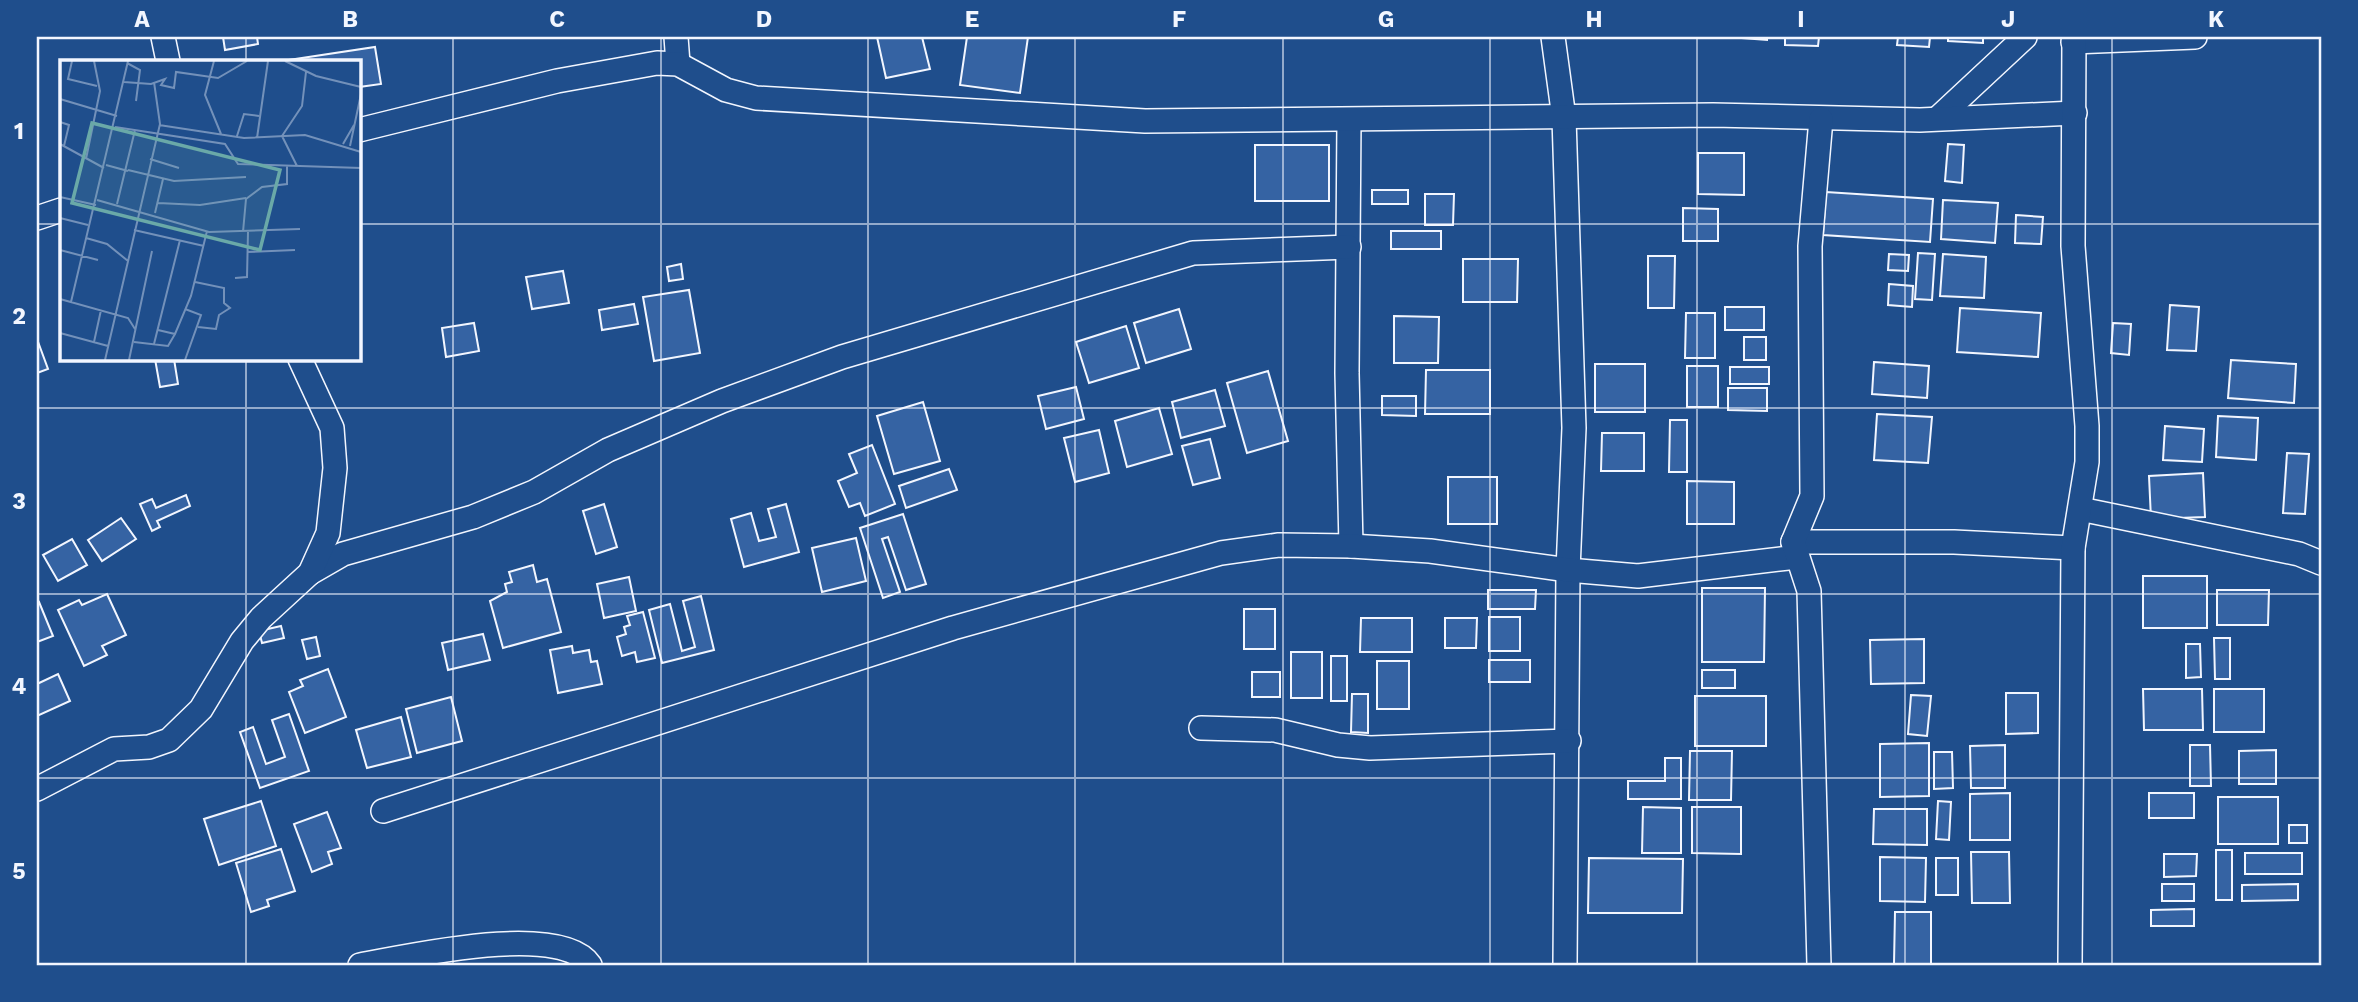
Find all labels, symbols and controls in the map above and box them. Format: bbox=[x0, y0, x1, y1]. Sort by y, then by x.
text: A bbox=[134, 6, 150, 33]
text: B bbox=[342, 6, 358, 33]
text: C bbox=[549, 6, 565, 33]
text: D bbox=[756, 6, 772, 33]
text: E bbox=[965, 6, 979, 33]
text: F bbox=[1172, 6, 1186, 33]
text: G bbox=[1378, 6, 1394, 33]
text: H bbox=[1585, 6, 1603, 33]
text: I bbox=[1797, 6, 1805, 33]
text: J bbox=[2001, 6, 2015, 33]
text: K bbox=[2208, 6, 2224, 33]
inset map bbox=[60, 60, 360, 360]
text: 1 bbox=[14, 118, 24, 145]
text: 2 bbox=[12, 303, 26, 330]
text: 3 bbox=[12, 488, 26, 515]
text: 4 bbox=[12, 673, 27, 700]
text: 5 bbox=[12, 858, 26, 885]

